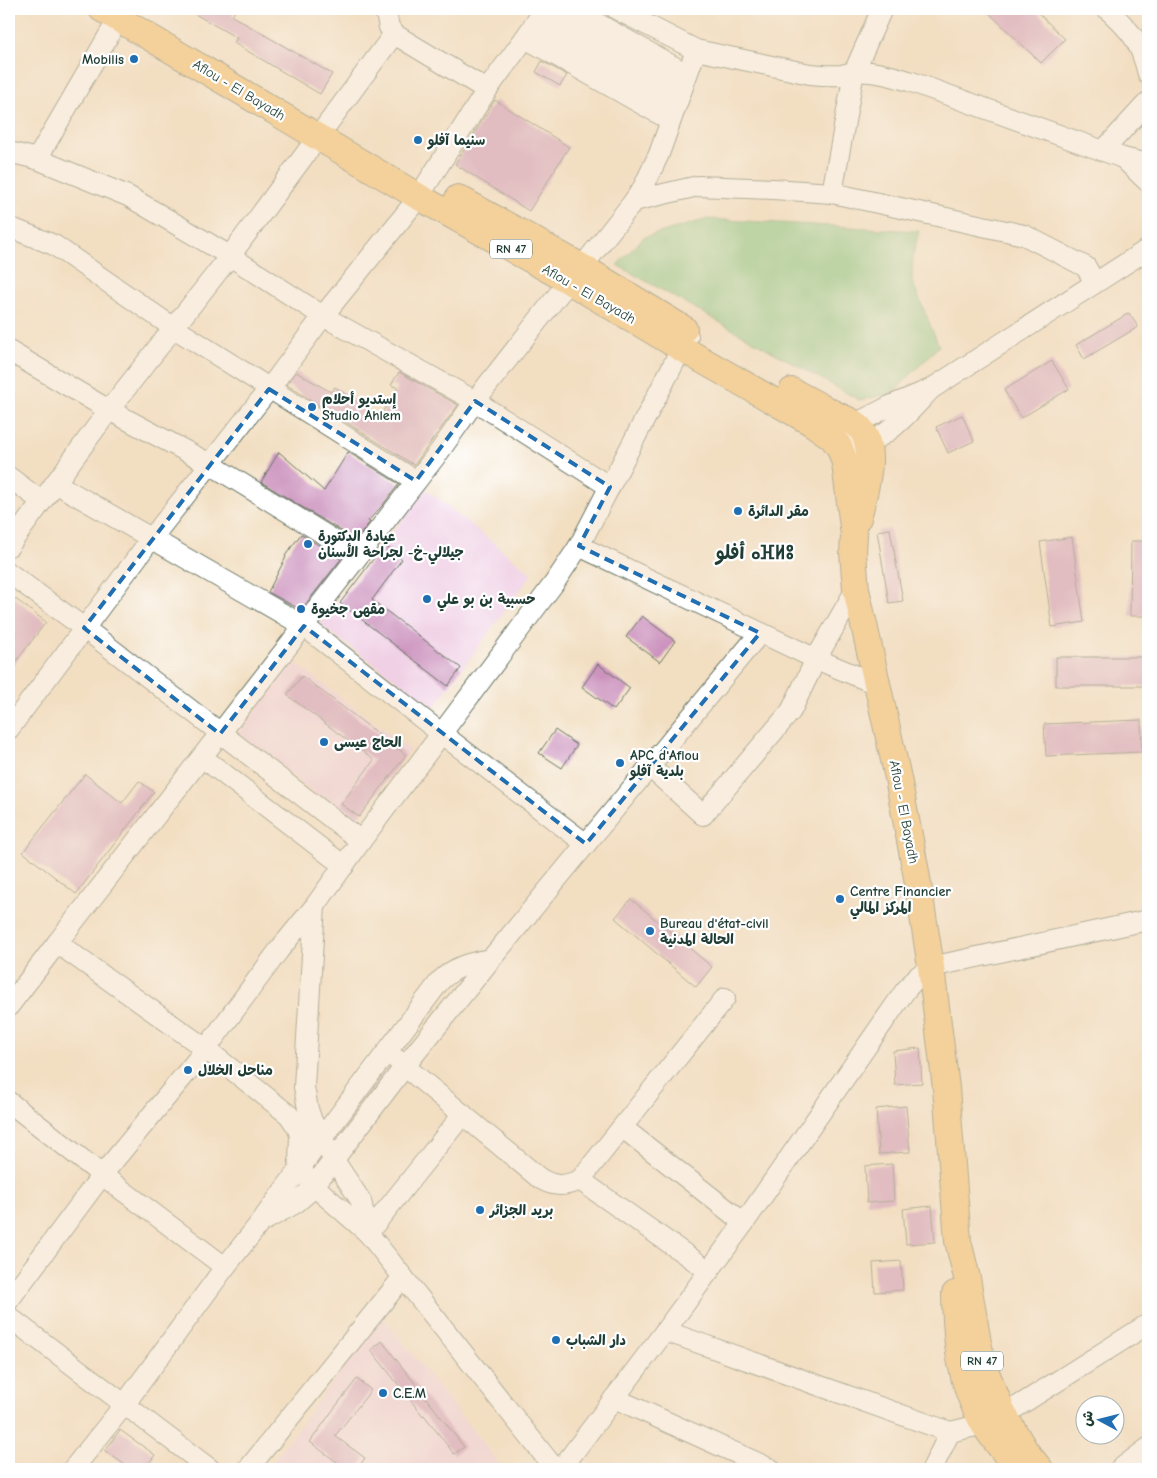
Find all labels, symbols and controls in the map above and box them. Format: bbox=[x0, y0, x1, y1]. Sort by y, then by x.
place label: Mobilis bbox=[82, 51, 124, 68]
marker: Mobilis bbox=[128, 53, 140, 65]
street label: Aflou - El Bayadh bbox=[190, 56, 288, 124]
place label: سنيما آفلو bbox=[427, 132, 485, 150]
marker: سنيما آفلو bbox=[412, 134, 424, 146]
road number: RN 47 bbox=[490, 240, 532, 258]
street label: Aflou - El Bayadh bbox=[539, 260, 639, 328]
place label: إستديو أحلام Studio Ahlem bbox=[322, 390, 401, 424]
marker: إستديو أحلام Studio Ahlem bbox=[306, 401, 318, 413]
place label: مقر الدائرة bbox=[748, 503, 809, 520]
marker: مقر الدائرة bbox=[732, 505, 744, 517]
place label: عيادة الدكتورة جيلالي-خ- لجراحة الأسنان bbox=[318, 528, 464, 565]
marker: عيادة الدكتورة جيلالي-خ- لجراحة الأسنان bbox=[302, 538, 314, 550]
district label: أفلو ⴰⴼⵍⵓ bbox=[714, 541, 794, 566]
place label: حسبية بن بو علي bbox=[437, 591, 535, 612]
marker: حسبية بن بو علي bbox=[421, 593, 433, 605]
place label: مقهى جخيوة bbox=[311, 601, 385, 619]
marker: مقهى جخيوة bbox=[295, 603, 307, 615]
place label: الحاج عيسى bbox=[334, 734, 402, 751]
marker: الحاج عيسى bbox=[318, 736, 330, 748]
place label: APC d'Aflou بلدية آفلو bbox=[629, 747, 699, 781]
marker: APC d'Aflou بلدية آفلو bbox=[614, 757, 626, 769]
street label: Aflou - El Bayadh bbox=[886, 759, 922, 865]
place label: Centre Financier المركز المالي bbox=[850, 883, 951, 920]
marker: Centre Financier المركز المالي bbox=[834, 893, 846, 905]
place label: Bureau d'état-civil الحالة المدنية bbox=[660, 915, 769, 948]
marker: Bureau d'état-civil الحالة المدنية bbox=[644, 925, 656, 937]
place label: مناحل الخلال bbox=[198, 1062, 273, 1079]
marker: مناحل الخلال bbox=[182, 1064, 194, 1076]
place label: بريد الجزائر bbox=[488, 1202, 553, 1219]
marker: بريد الجزائر bbox=[474, 1204, 486, 1216]
place label: دار الشباب bbox=[566, 1332, 626, 1349]
marker: دار الشباب bbox=[550, 1334, 562, 1346]
road number: RN 47 bbox=[961, 1352, 1003, 1370]
place label: C.E.M bbox=[393, 1385, 426, 1402]
marker: C.E.M bbox=[377, 1387, 389, 1399]
north arrow bbox=[1074, 1396, 1124, 1446]
text: ش bbox=[1078, 1410, 1097, 1427]

